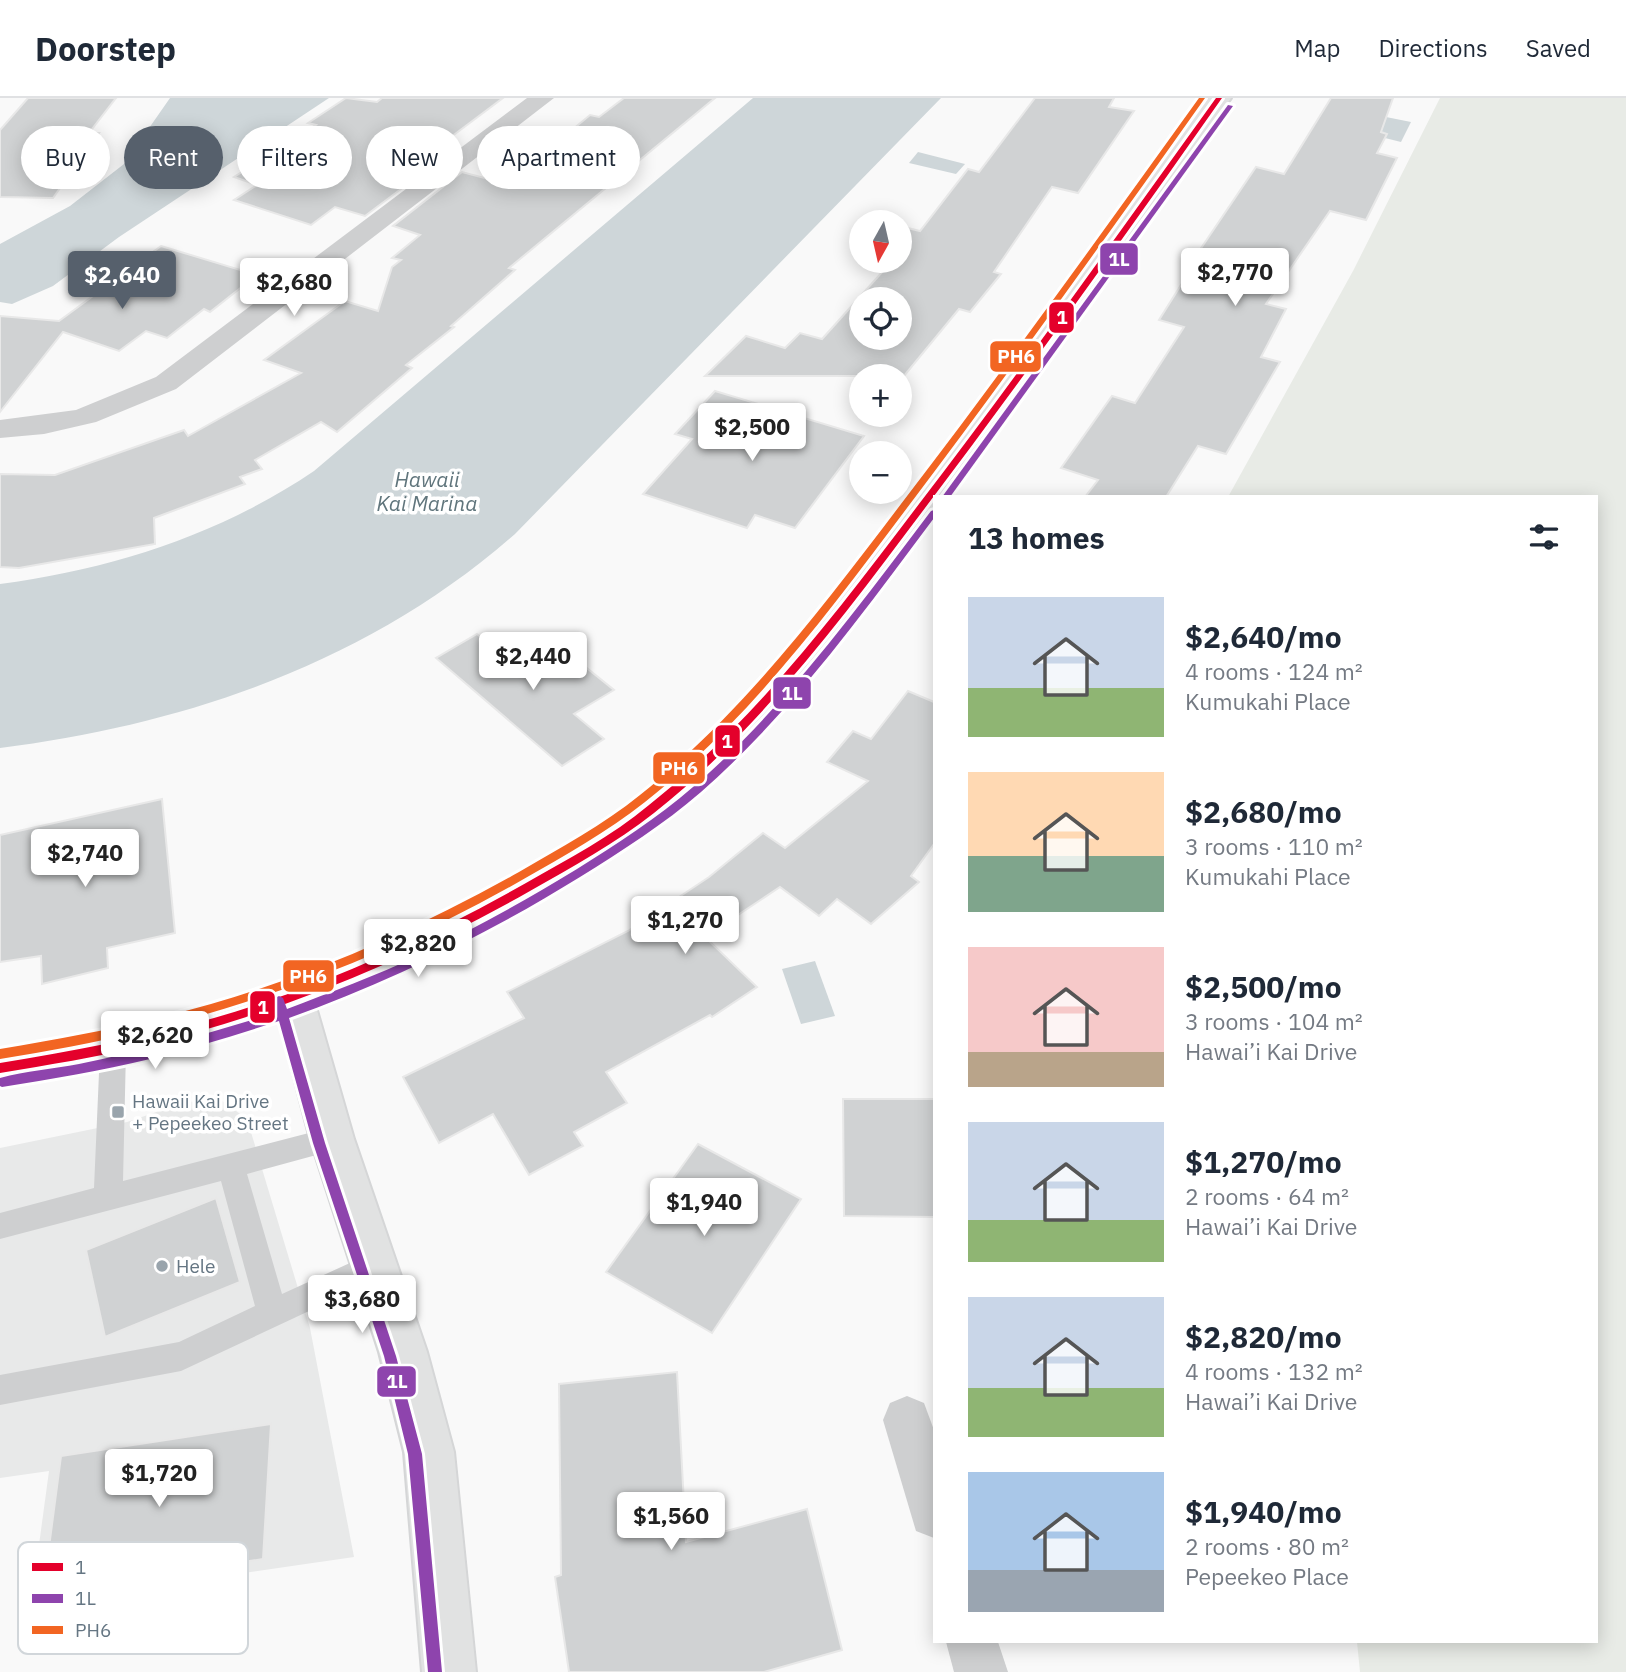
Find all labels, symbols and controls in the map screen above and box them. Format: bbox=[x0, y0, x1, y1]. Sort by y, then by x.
text: Doorstep bbox=[35, 27, 176, 70]
text: Map bbox=[1294, 32, 1340, 64]
text: Directions bbox=[1378, 32, 1488, 64]
text: Saved bbox=[1526, 32, 1591, 64]
chip: Buy bbox=[21, 126, 110, 189]
chip: Rent bbox=[124, 126, 223, 189]
chip: Filters bbox=[237, 126, 352, 189]
chip: New bbox=[366, 126, 463, 189]
chip: Apartment bbox=[477, 126, 640, 189]
north arrow bbox=[849, 210, 912, 273]
map controls bbox=[849, 210, 912, 504]
line badge: 1L bbox=[1099, 242, 1139, 276]
text: 1L bbox=[1108, 247, 1130, 271]
pin: $2,770 bbox=[1178, 248, 1292, 308]
pin: $2,640 bbox=[65, 252, 179, 311]
text: $2,770 bbox=[1197, 256, 1273, 286]
pin: $2,680 bbox=[237, 258, 351, 318]
text: $2,640 bbox=[84, 259, 160, 289]
text: $2,680 bbox=[256, 266, 332, 296]
button: locate bbox=[849, 287, 912, 350]
line badge: 1 bbox=[1048, 301, 1075, 334]
text: 1 bbox=[1056, 305, 1068, 329]
line badge: PH6 bbox=[989, 340, 1042, 373]
text: PH6 bbox=[997, 344, 1035, 368]
button: + bbox=[849, 364, 912, 427]
pin: $2,500 bbox=[695, 404, 809, 463]
text: $2,500 bbox=[714, 411, 790, 441]
button: − bbox=[849, 441, 912, 504]
water label: Hawaii Kai Marina bbox=[377, 465, 477, 517]
text: 13 homes bbox=[968, 518, 1105, 557]
icon: filters bbox=[1525, 518, 1563, 556]
text: $2,640/mo bbox=[1185, 617, 1342, 656]
icon: home bbox=[1024, 625, 1108, 709]
pin: $2,440 bbox=[476, 632, 590, 692]
text: $2,440 bbox=[495, 640, 571, 670]
text: 4 rooms · 124 m² bbox=[1185, 656, 1363, 686]
line badge: 1L bbox=[772, 676, 812, 710]
text: 1L bbox=[781, 681, 803, 705]
text: Kumukahi Place bbox=[1185, 686, 1351, 716]
line badge: 1 bbox=[714, 724, 741, 758]
text: 1 bbox=[721, 729, 733, 753]
line badge: PH6 bbox=[652, 751, 706, 785]
text: PH6 bbox=[660, 756, 698, 780]
text: $2,680/mo bbox=[1185, 792, 1342, 831]
icon: home bbox=[1024, 800, 1108, 884]
pin: $2,740 bbox=[28, 830, 142, 889]
text: 3 rooms · 110 m² bbox=[1185, 831, 1363, 861]
text: $2,740 bbox=[47, 837, 123, 867]
text: Kumukahi Place bbox=[1185, 861, 1351, 891]
pin: $1,270 bbox=[628, 896, 742, 956]
text: $1,270 bbox=[647, 904, 723, 934]
pin: $2,820 bbox=[361, 920, 475, 979]
text: $2,820 bbox=[380, 927, 456, 957]
line badge: PH6 bbox=[282, 959, 335, 993]
text: PH6 bbox=[289, 964, 327, 988]
text: $2,500/mo bbox=[1185, 967, 1342, 1006]
icon: home bbox=[1024, 975, 1108, 1059]
line badge: 1 bbox=[249, 990, 276, 1024]
text: 1 bbox=[257, 995, 269, 1019]
text: 3 rooms · 104 m² bbox=[1185, 1006, 1363, 1036]
pin: $2,620 bbox=[98, 1012, 212, 1071]
text: $2,620 bbox=[117, 1019, 193, 1049]
text: Hawai’i Kai Drive bbox=[1185, 1036, 1358, 1066]
place label: Hawaii Kai Drive + Pepeekeo Street bbox=[132, 1089, 289, 1135]
marker: Hawaii Kai Drive + Pepeekeo Street bbox=[110, 1104, 126, 1120]
text: $1,270/mo bbox=[1185, 1142, 1342, 1181]
icon: home bbox=[1024, 1150, 1108, 1234]
pin: $1,940 bbox=[647, 1178, 761, 1238]
text: 2 rooms · 64 m² bbox=[1185, 1181, 1349, 1211]
text: $1,940 bbox=[666, 1186, 742, 1216]
text: Hawai’i Kai Drive bbox=[1185, 1211, 1358, 1241]
place label: Hele bbox=[176, 1254, 215, 1278]
marker: Hele bbox=[154, 1258, 170, 1274]
pin: $3,680 bbox=[305, 1276, 419, 1335]
text: $3,680 bbox=[324, 1283, 400, 1313]
text: $2,820/mo bbox=[1185, 1317, 1342, 1356]
icon: home bbox=[1024, 1325, 1108, 1409]
text: 4 rooms · 132 m² bbox=[1185, 1356, 1363, 1386]
line badge: 1L bbox=[376, 1365, 417, 1398]
text: 1L bbox=[386, 1369, 408, 1393]
text: Hawai’i Kai Drive bbox=[1185, 1386, 1358, 1416]
pin: $1,720 bbox=[102, 1450, 216, 1509]
text: $1,720 bbox=[121, 1457, 197, 1487]
pin: $1,560 bbox=[614, 1492, 728, 1552]
text: $1,940/mo bbox=[1185, 1492, 1342, 1531]
text: $1,560 bbox=[633, 1500, 709, 1530]
icon: home bbox=[1024, 1500, 1108, 1584]
text: 2 rooms · 80 m² bbox=[1185, 1531, 1349, 1561]
legend bbox=[18, 1542, 248, 1654]
text: 1 bbox=[75, 1555, 86, 1579]
text: Pepeekeo Place bbox=[1185, 1561, 1349, 1591]
text: 1L bbox=[75, 1586, 96, 1610]
text: PH6 bbox=[75, 1618, 111, 1642]

